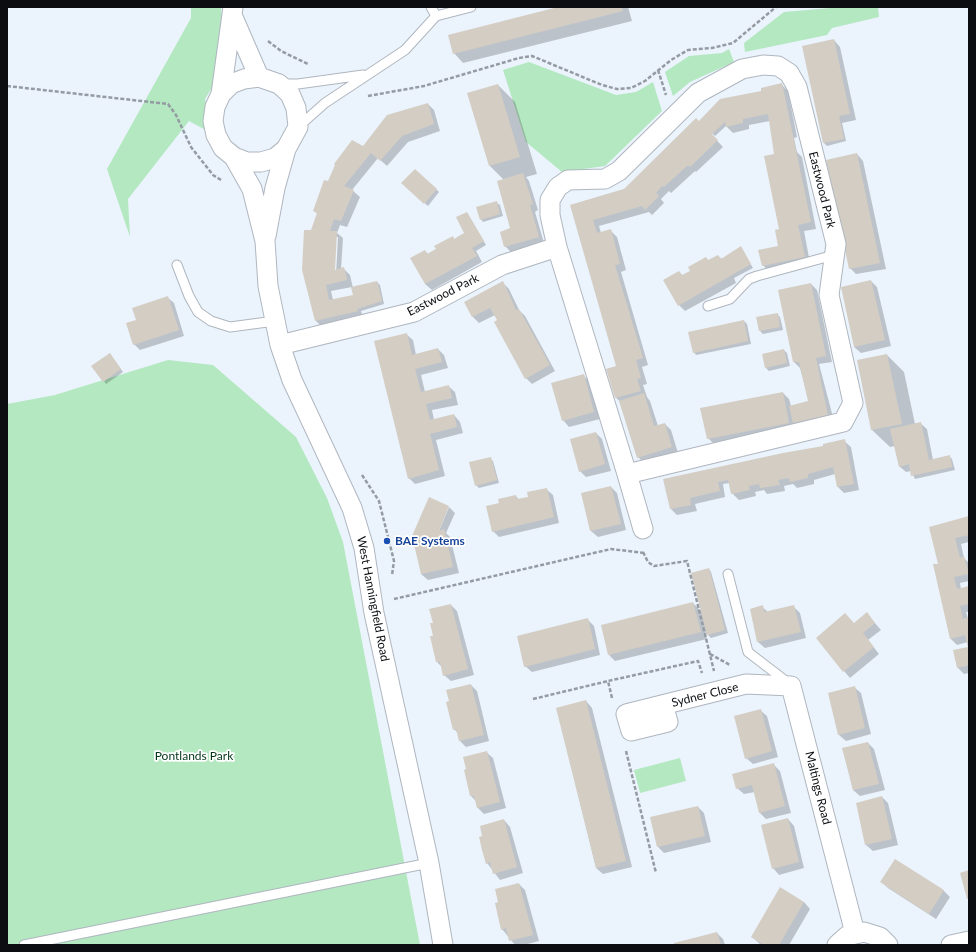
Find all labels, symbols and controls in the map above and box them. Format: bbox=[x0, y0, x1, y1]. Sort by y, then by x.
street label: Eastwood Park bbox=[806, 150, 838, 230]
street label: Eastwood Park bbox=[405, 271, 481, 319]
place label: BAE Systems bbox=[395, 534, 465, 548]
street label: West Hanningfield Road bbox=[354, 535, 392, 663]
marker: BAE Systems bbox=[382, 536, 392, 546]
street label: Sydner Close bbox=[670, 680, 740, 710]
park label: Pontlands Park bbox=[155, 749, 233, 763]
street label: Maltings Road bbox=[802, 750, 834, 826]

